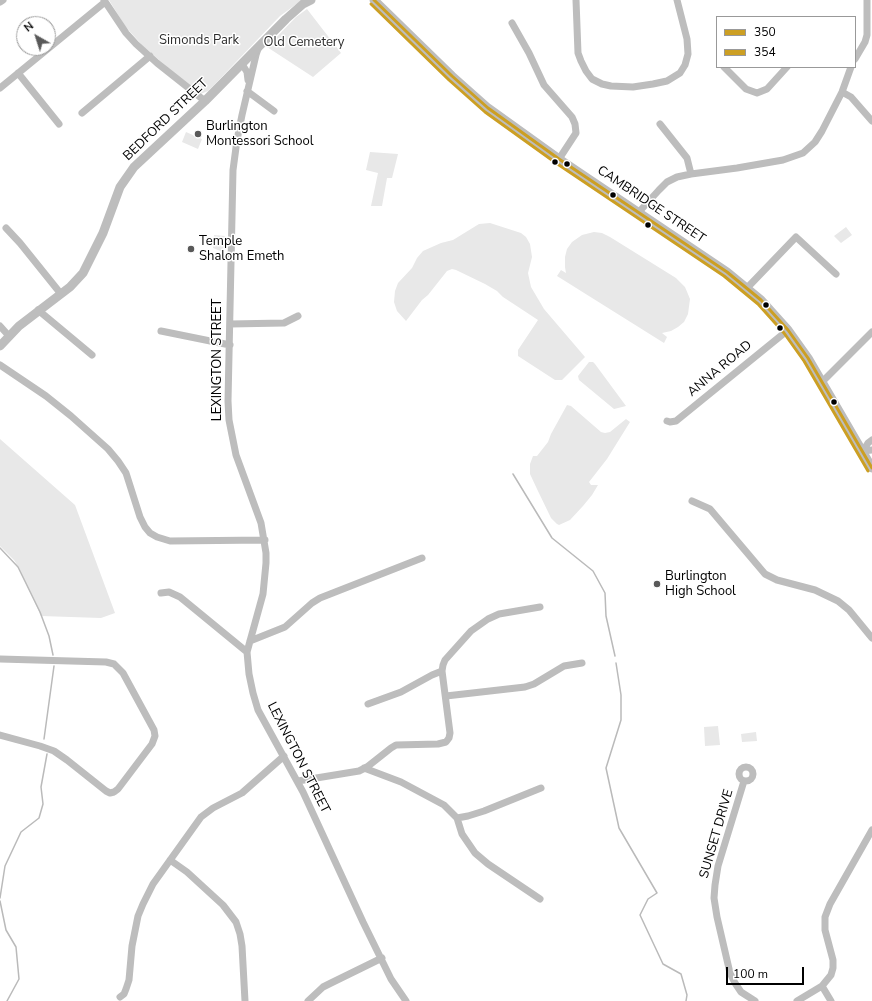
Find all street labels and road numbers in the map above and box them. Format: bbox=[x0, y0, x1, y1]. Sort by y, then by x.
street label: BEDFORD STREET bbox=[120, 76, 212, 164]
street label: CAMBRIDGE STREET bbox=[594, 163, 708, 247]
street label: LEXINGTON STREET bbox=[210, 299, 226, 421]
street label: ANNA ROAD bbox=[685, 338, 755, 400]
street label: LEXINGTON STREET bbox=[263, 700, 333, 816]
street label: SUNSET DRIVE bbox=[697, 788, 737, 880]

